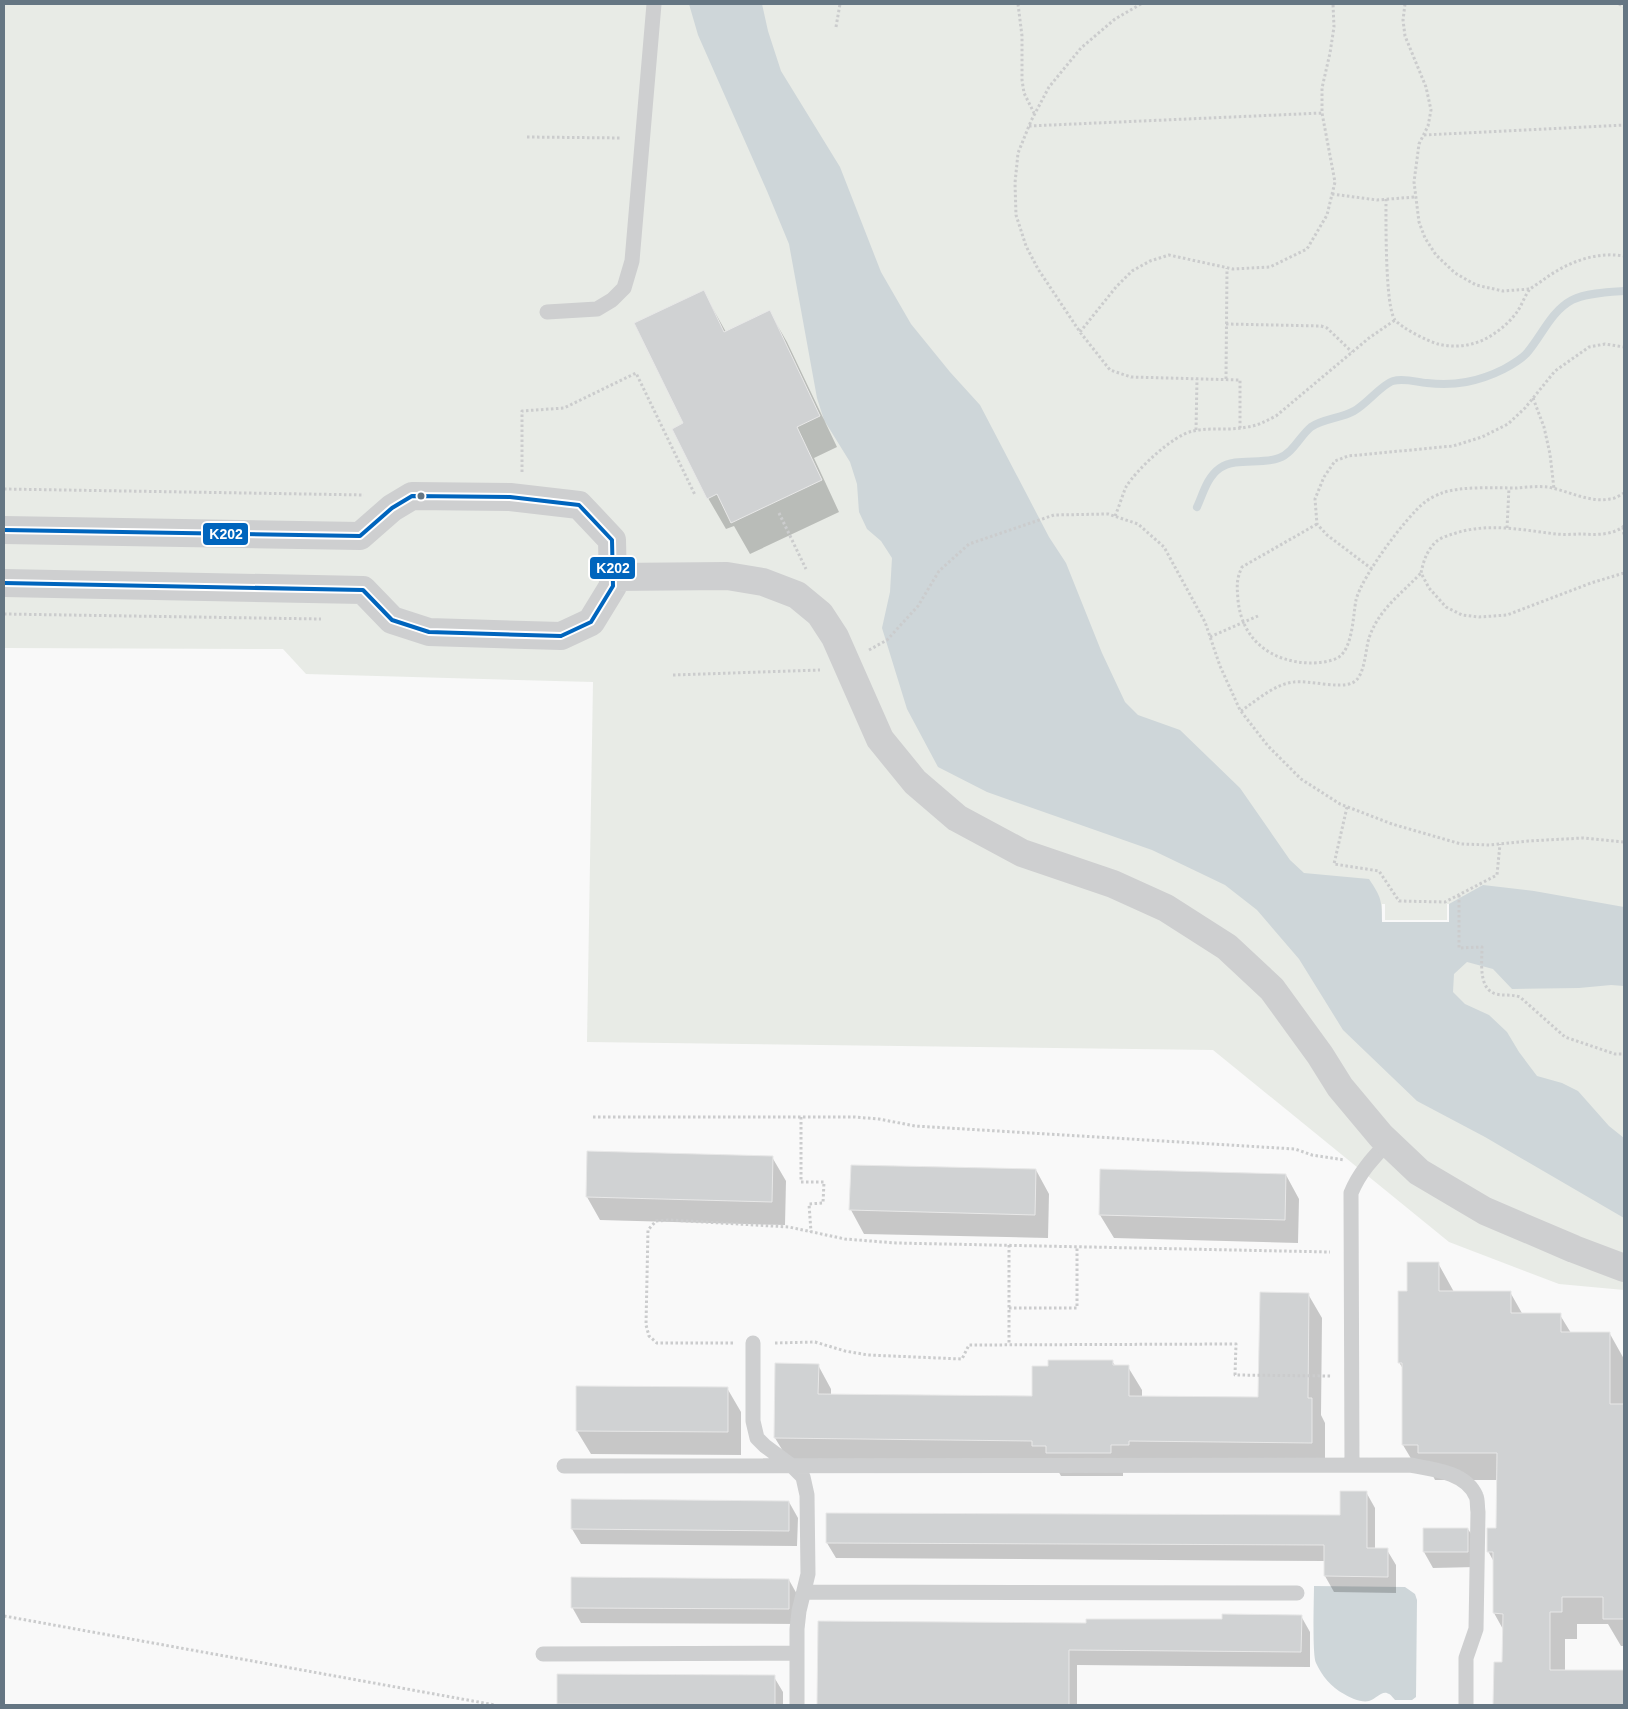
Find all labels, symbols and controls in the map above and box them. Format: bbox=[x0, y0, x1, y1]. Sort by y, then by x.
unlabelled marker bbox=[416, 491, 426, 501]
line badge: K202 bbox=[202, 522, 249, 546]
text: K202 bbox=[209, 526, 243, 542]
line badge: K202 bbox=[589, 556, 636, 580]
text: K202 bbox=[596, 560, 630, 576]

